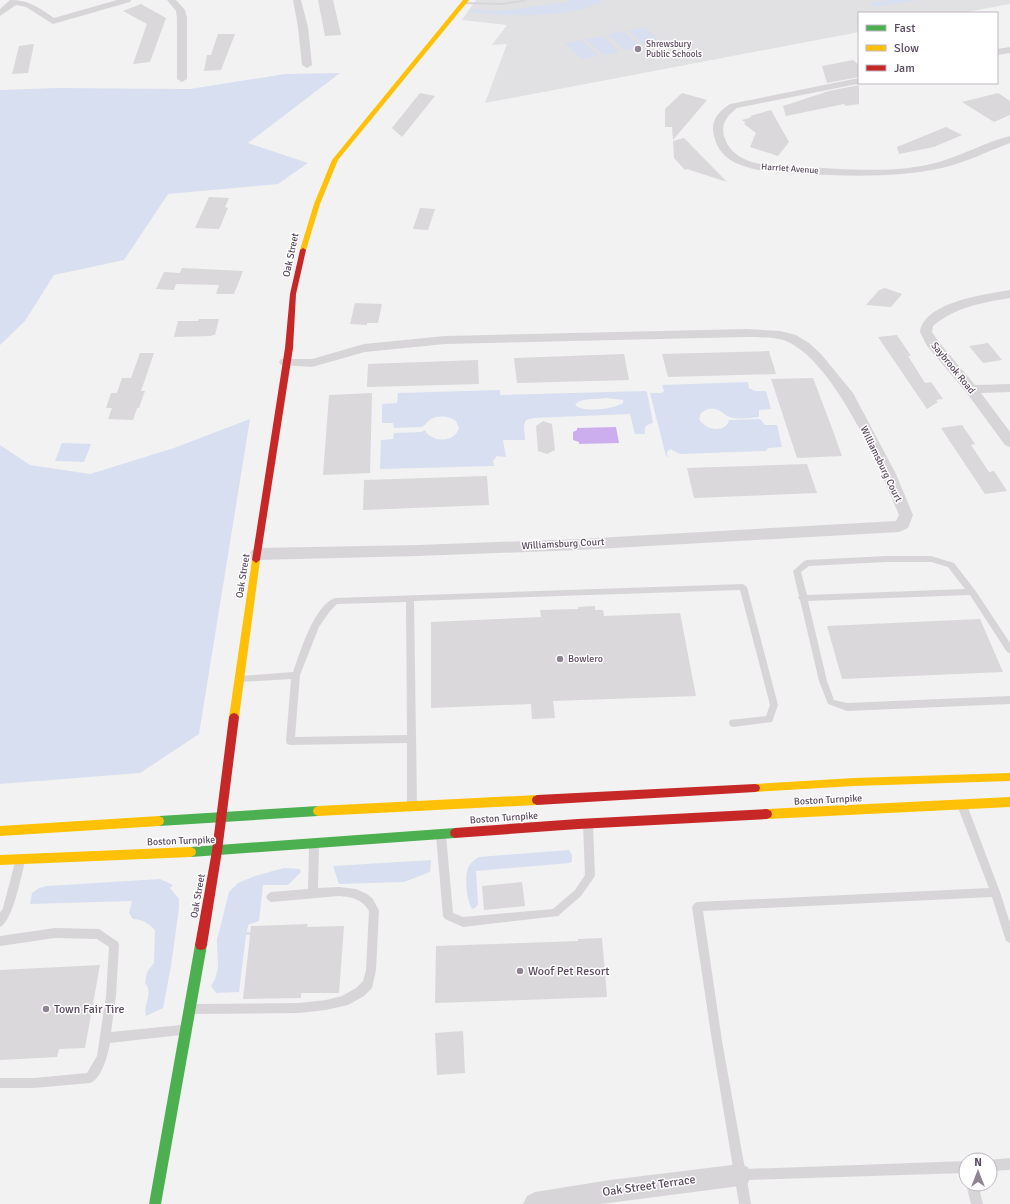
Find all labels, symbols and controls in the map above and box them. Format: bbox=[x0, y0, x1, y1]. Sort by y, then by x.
legend bbox=[858, 12, 998, 84]
text: Fast bbox=[894, 21, 915, 36]
place label: Shrewsbury Public Schools bbox=[646, 39, 702, 60]
text: Slow bbox=[894, 41, 919, 56]
marker: Shrewsbury Public Schools bbox=[633, 44, 643, 54]
text: Jam bbox=[894, 61, 915, 76]
street label: Harriet Avenue bbox=[761, 162, 820, 177]
street label: Oak Street bbox=[280, 231, 302, 278]
street label: Saybrook Road bbox=[929, 340, 977, 396]
street label: Williamsburg Court bbox=[857, 424, 905, 504]
street label: Williamsburg Court bbox=[521, 536, 605, 552]
street label: Oak Street bbox=[234, 552, 253, 599]
place label: Bowlero bbox=[568, 653, 603, 665]
marker: Bowlero bbox=[555, 654, 565, 664]
street label: Boston Turnpike bbox=[794, 792, 862, 808]
street label: Boston Turnpike bbox=[469, 810, 539, 826]
street label: Boston Turnpike bbox=[147, 834, 215, 848]
street label: Oak Street bbox=[188, 872, 208, 919]
place label: Woof Pet Resort bbox=[528, 964, 610, 979]
marker: Woof Pet Resort bbox=[515, 966, 525, 976]
place label: Town Fair Tire bbox=[54, 1002, 125, 1017]
marker: Town Fair Tire bbox=[41, 1004, 51, 1014]
north arrow bbox=[958, 1152, 998, 1192]
text: N bbox=[974, 1156, 982, 1169]
street label: Oak Street Terrace bbox=[602, 1172, 696, 1200]

